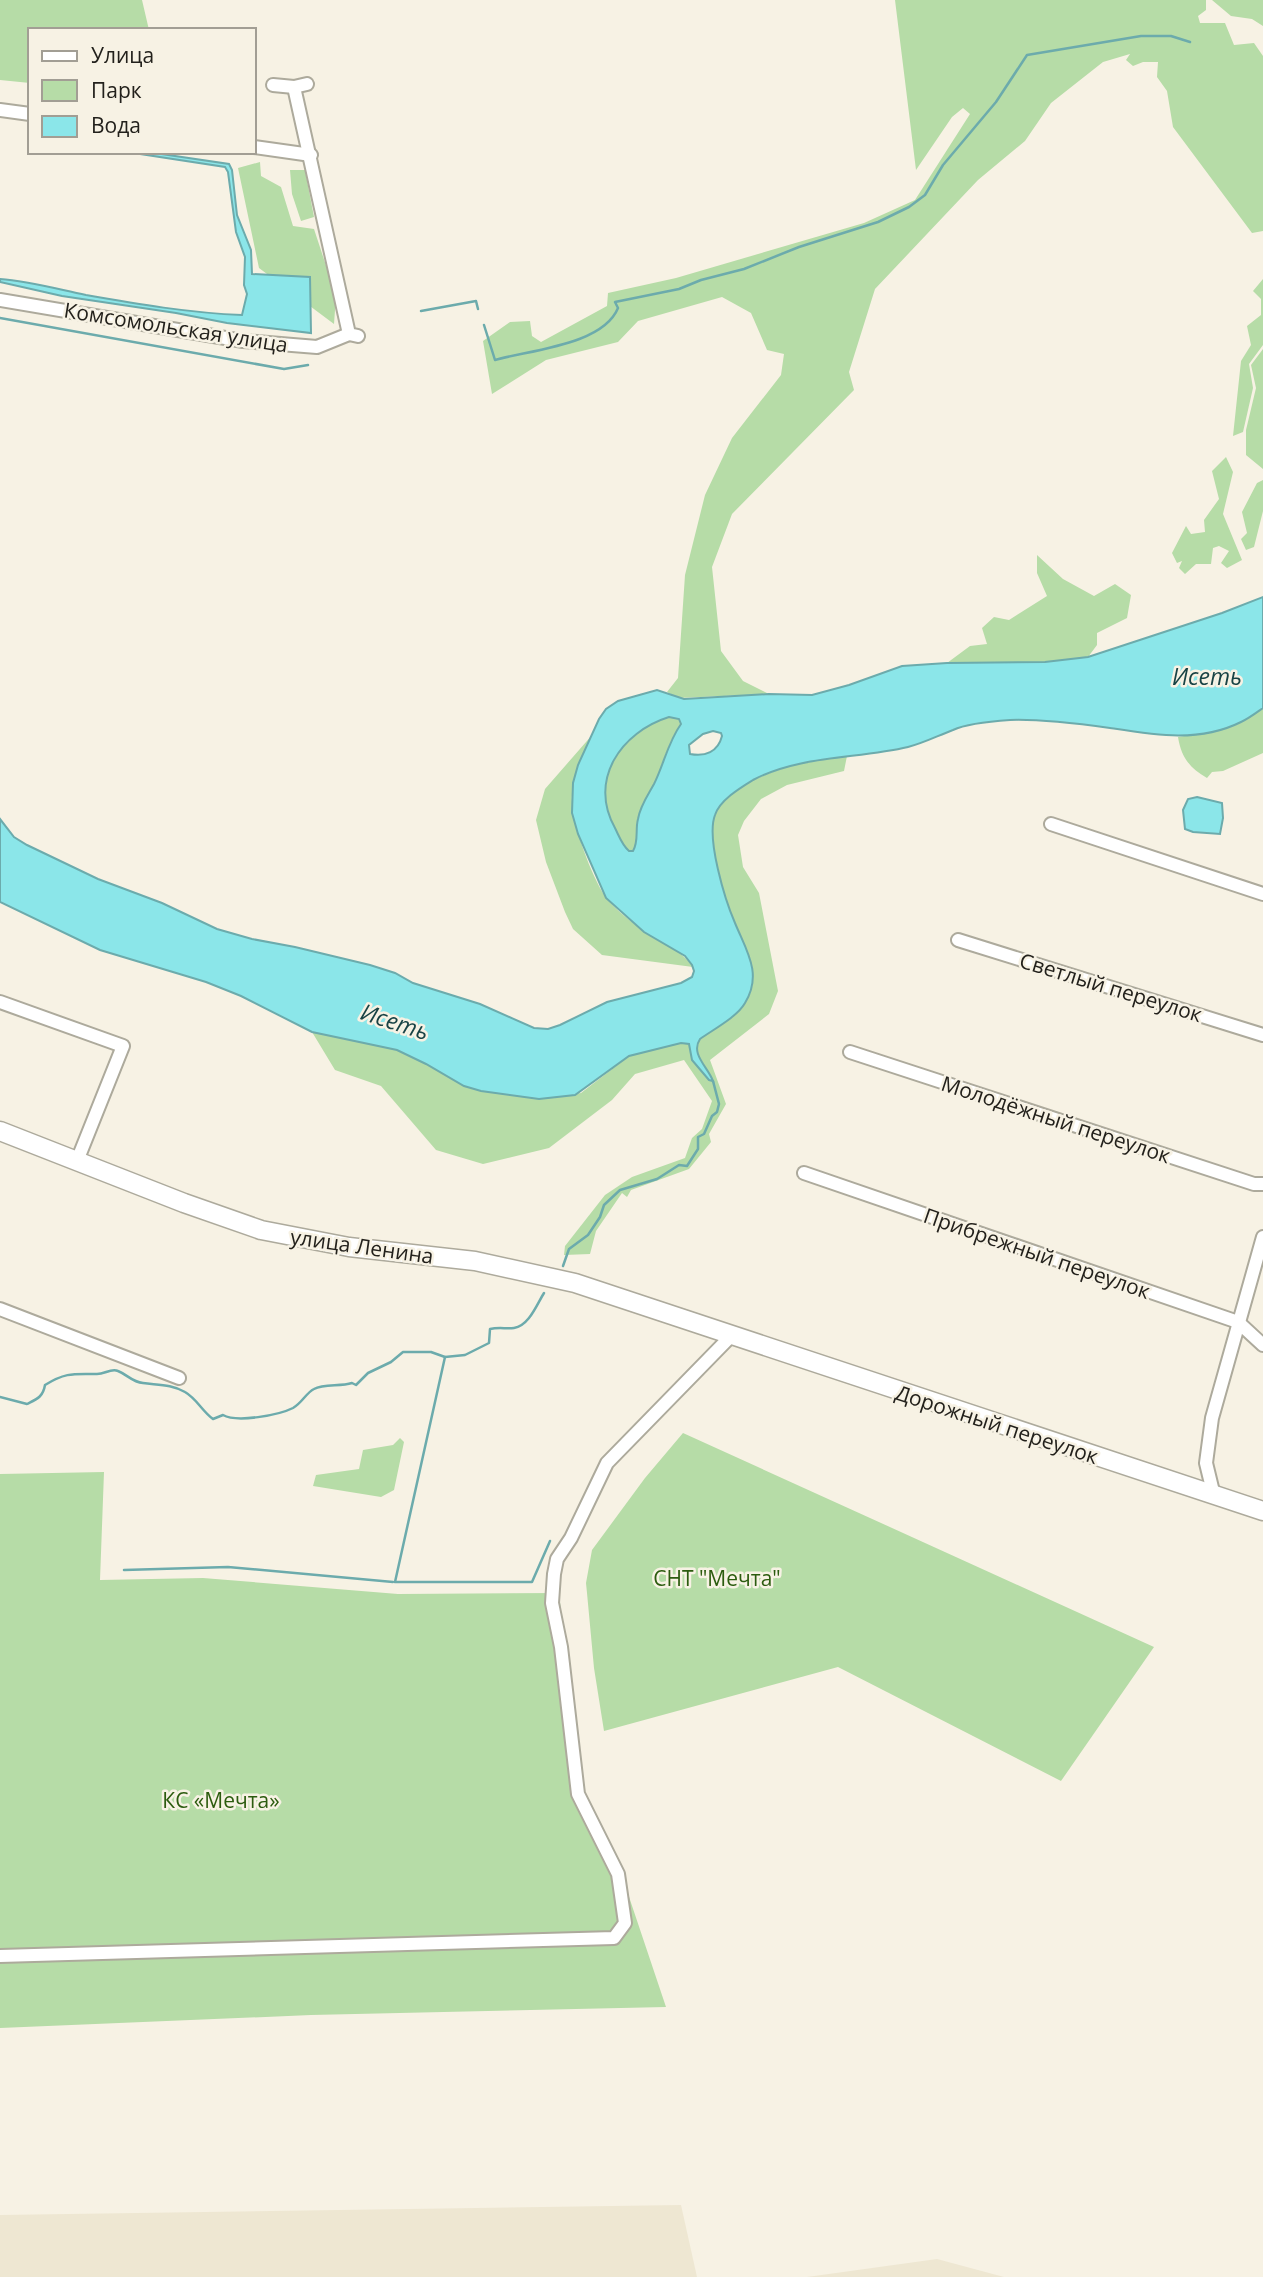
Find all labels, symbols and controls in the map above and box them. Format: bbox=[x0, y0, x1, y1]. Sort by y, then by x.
legend bbox=[28, 28, 256, 154]
text: Улица bbox=[91, 41, 154, 69]
text: Парк bbox=[91, 76, 142, 104]
text: Вода bbox=[91, 111, 141, 139]
street label: Комсомольская улица bbox=[62, 295, 290, 359]
water label: Исеть bbox=[1172, 660, 1242, 692]
street label: Светлый переулок bbox=[1016, 946, 1206, 1028]
water label: Исеть bbox=[357, 995, 433, 1047]
street label: Молодёжный переулок bbox=[938, 1069, 1174, 1169]
street label: Прибрежный переулок bbox=[920, 1201, 1154, 1305]
street label: улица Ленина bbox=[289, 1222, 435, 1270]
street label: Дорожный переулок bbox=[892, 1378, 1102, 1470]
park label: СНТ "Мечта" bbox=[653, 1564, 781, 1592]
park label: КС «Мечта» bbox=[162, 1786, 280, 1814]

